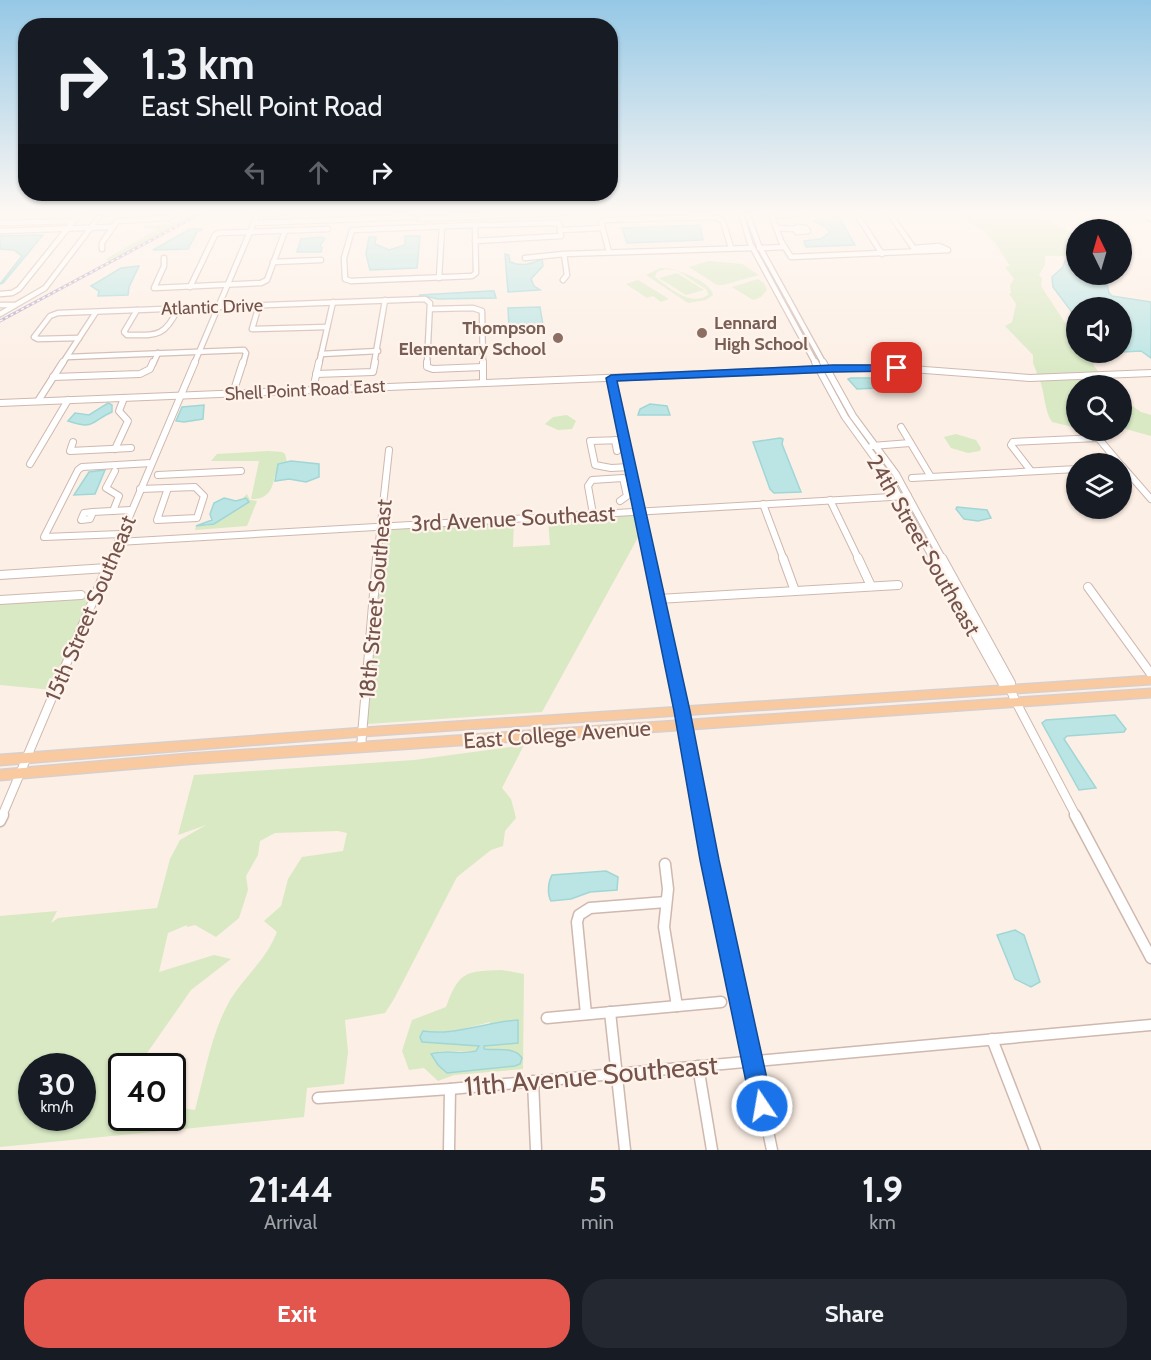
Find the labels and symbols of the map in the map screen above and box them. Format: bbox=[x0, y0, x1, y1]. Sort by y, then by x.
north arrow bbox=[1066, 219, 1132, 285]
street label: Atlantic Drive bbox=[161, 294, 263, 320]
place label: Lennard High School bbox=[714, 312, 808, 355]
place label: Thompson Elementary School bbox=[399, 317, 546, 360]
marker: Lennard High School bbox=[695, 326, 709, 340]
marker: Thompson Elementary School bbox=[551, 331, 565, 345]
pin bbox=[871, 342, 922, 393]
street label: Shell Point Road East bbox=[224, 375, 386, 405]
street label: 24th Street Southeast bbox=[861, 450, 987, 641]
street label: 18th Street Southeast bbox=[353, 497, 398, 700]
street label: 3rd Avenue Southeast bbox=[410, 500, 616, 537]
street label: 15th Street Southeast bbox=[39, 511, 142, 705]
street label: East College Avenue bbox=[462, 714, 652, 755]
street label: 11th Avenue Southeast bbox=[463, 1048, 719, 1103]
speed limit sign: 40 bbox=[108, 1053, 186, 1131]
position arrow bbox=[730, 1074, 794, 1138]

